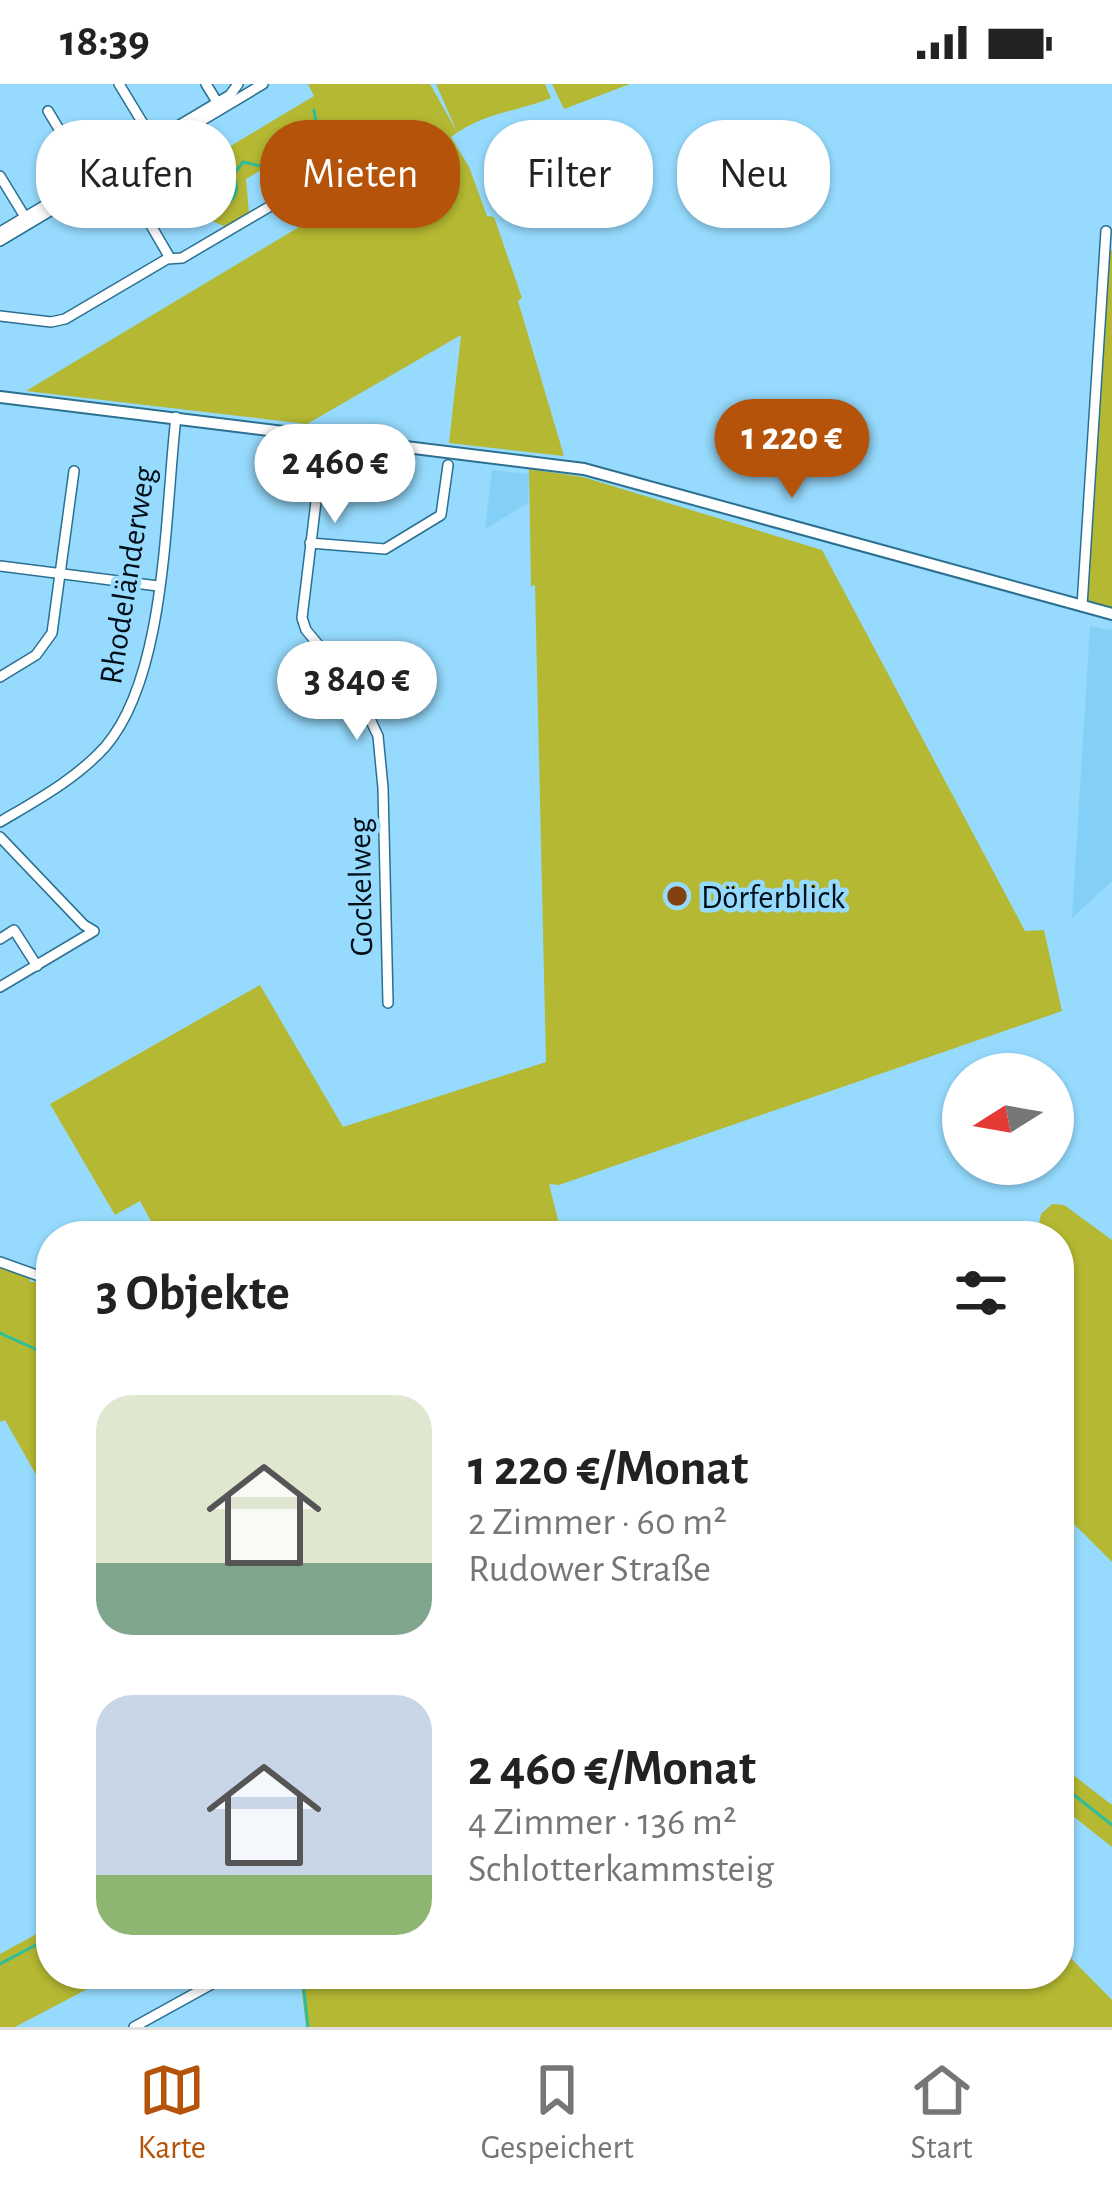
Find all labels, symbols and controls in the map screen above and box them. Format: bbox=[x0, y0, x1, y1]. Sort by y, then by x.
text: 18:39 bbox=[60, 19, 150, 64]
chip: Kaufen bbox=[36, 120, 236, 228]
chip: Mieten bbox=[260, 120, 460, 228]
chip: Filter bbox=[484, 120, 653, 228]
chip: Neu bbox=[677, 120, 830, 228]
pin: 1 220 € bbox=[681, 399, 903, 501]
text: 1 220 € bbox=[741, 418, 843, 457]
pin: 2 460 € bbox=[224, 424, 446, 526]
text: 2 460 € bbox=[281, 443, 389, 482]
street label: Rhodeländerweg bbox=[95, 464, 162, 687]
pin: 3 840 € bbox=[246, 641, 468, 743]
text: 3 840 € bbox=[304, 660, 410, 699]
street label: Gockelweg bbox=[344, 817, 379, 957]
place label: Dörferblick bbox=[701, 882, 845, 915]
marker: Dörferblick bbox=[664, 883, 690, 909]
north arrow bbox=[942, 1053, 1074, 1185]
map controls bbox=[942, 1053, 1074, 1185]
icon: filters bbox=[948, 1260, 1014, 1326]
text: 3 Objekte bbox=[96, 1268, 290, 1319]
icon: home bbox=[192, 1443, 336, 1587]
text: 1 220 €/Monat bbox=[468, 1443, 748, 1494]
text: 2 Zimmer · 60 m² bbox=[468, 1503, 727, 1542]
text: Rudower Straße bbox=[468, 1550, 711, 1589]
icon: home bbox=[192, 1743, 336, 1887]
text: 2 460 €/Monat bbox=[468, 1743, 756, 1794]
text: 4 Zimmer · 136 m² bbox=[468, 1803, 737, 1842]
text: Schlotterkammsteig bbox=[468, 1850, 774, 1889]
tab: Karte bbox=[137, 2057, 206, 2169]
tab: Gespeichert bbox=[481, 2057, 634, 2169]
tab: Start bbox=[909, 2057, 975, 2169]

